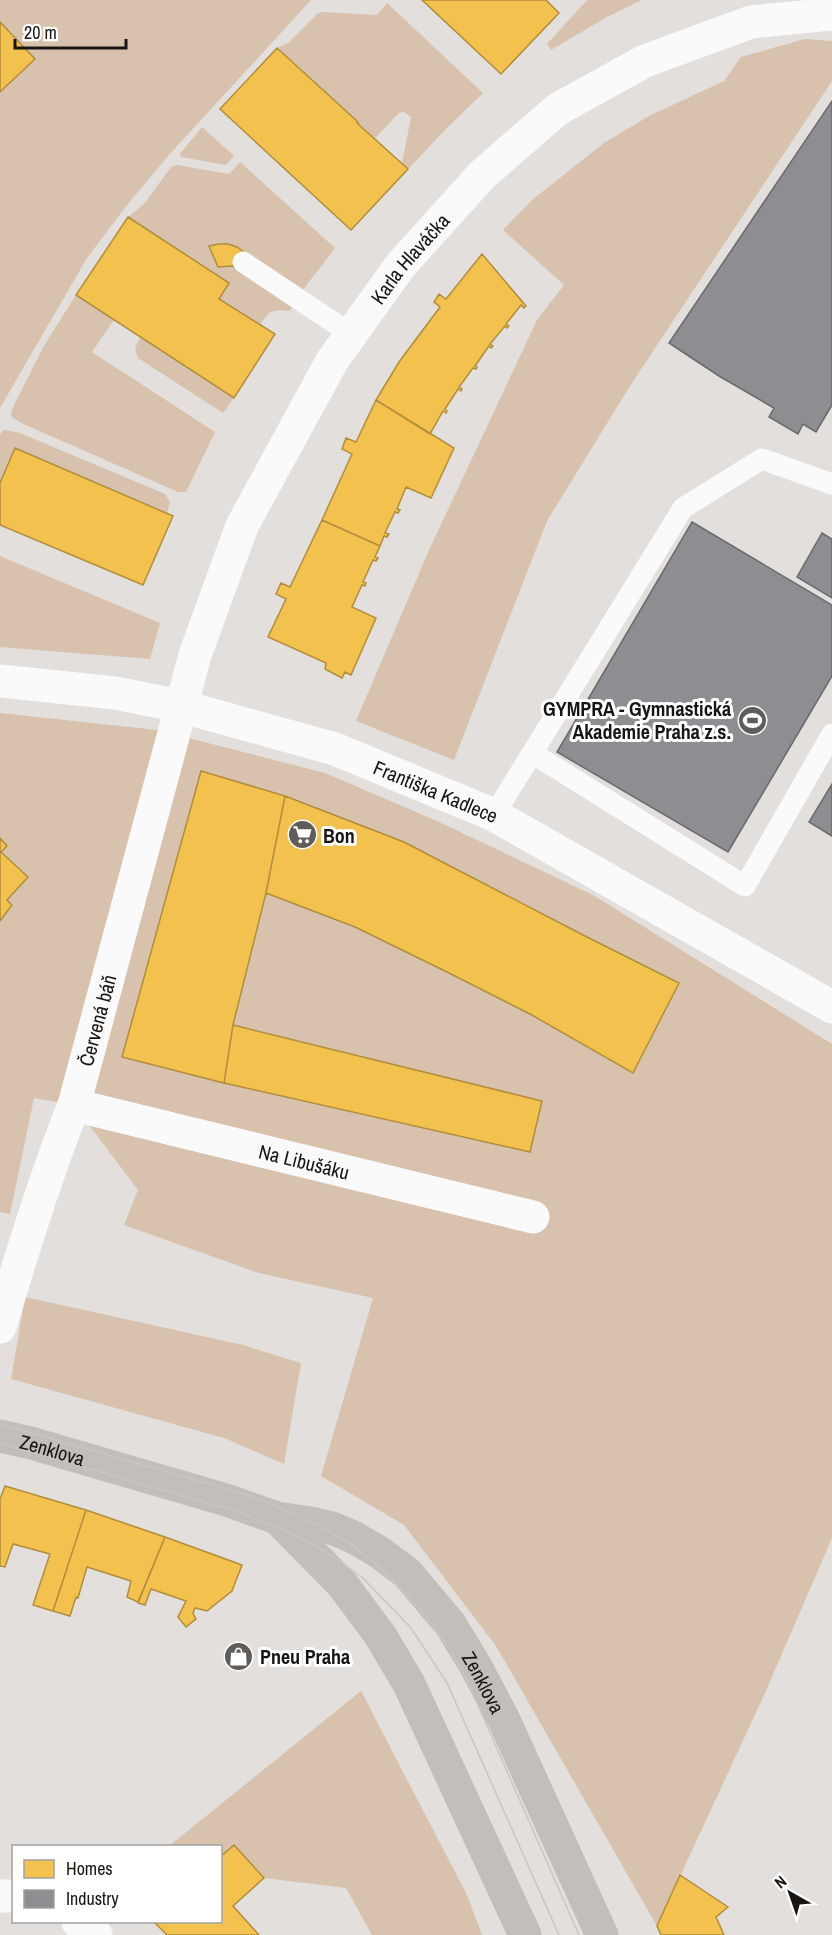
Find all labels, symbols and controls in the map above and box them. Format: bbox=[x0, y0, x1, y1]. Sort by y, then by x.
scale bar bbox=[15, 12, 126, 50]
text: 20 m bbox=[24, 20, 57, 45]
street label: Karla Hlaváčka bbox=[364, 207, 455, 309]
place label: GYMPRA - Gymnastická Akademie Praha z.s. bbox=[543, 695, 731, 745]
sports icon: GYMPRA - Gymnastická Akademie Praha z.s. bbox=[736, 704, 768, 736]
street label: Františka Kadlece bbox=[370, 753, 502, 829]
supermarket icon: Bon bbox=[286, 819, 318, 851]
place label: Bon bbox=[323, 822, 355, 849]
street label: Červená báň bbox=[72, 971, 122, 1069]
street label: Na Libušáku bbox=[256, 1137, 352, 1185]
street label: Zenklova bbox=[17, 1427, 88, 1472]
shop icon: Pneu Praha bbox=[223, 1640, 255, 1672]
place label: Pneu Praha bbox=[260, 1643, 350, 1670]
street label: Zenklova bbox=[456, 1646, 512, 1718]
legend bbox=[12, 1845, 222, 1923]
text: Homes bbox=[66, 1856, 113, 1881]
north arrow bbox=[760, 1863, 820, 1923]
text: N bbox=[770, 1870, 791, 1893]
text: Industry bbox=[66, 1886, 119, 1911]

